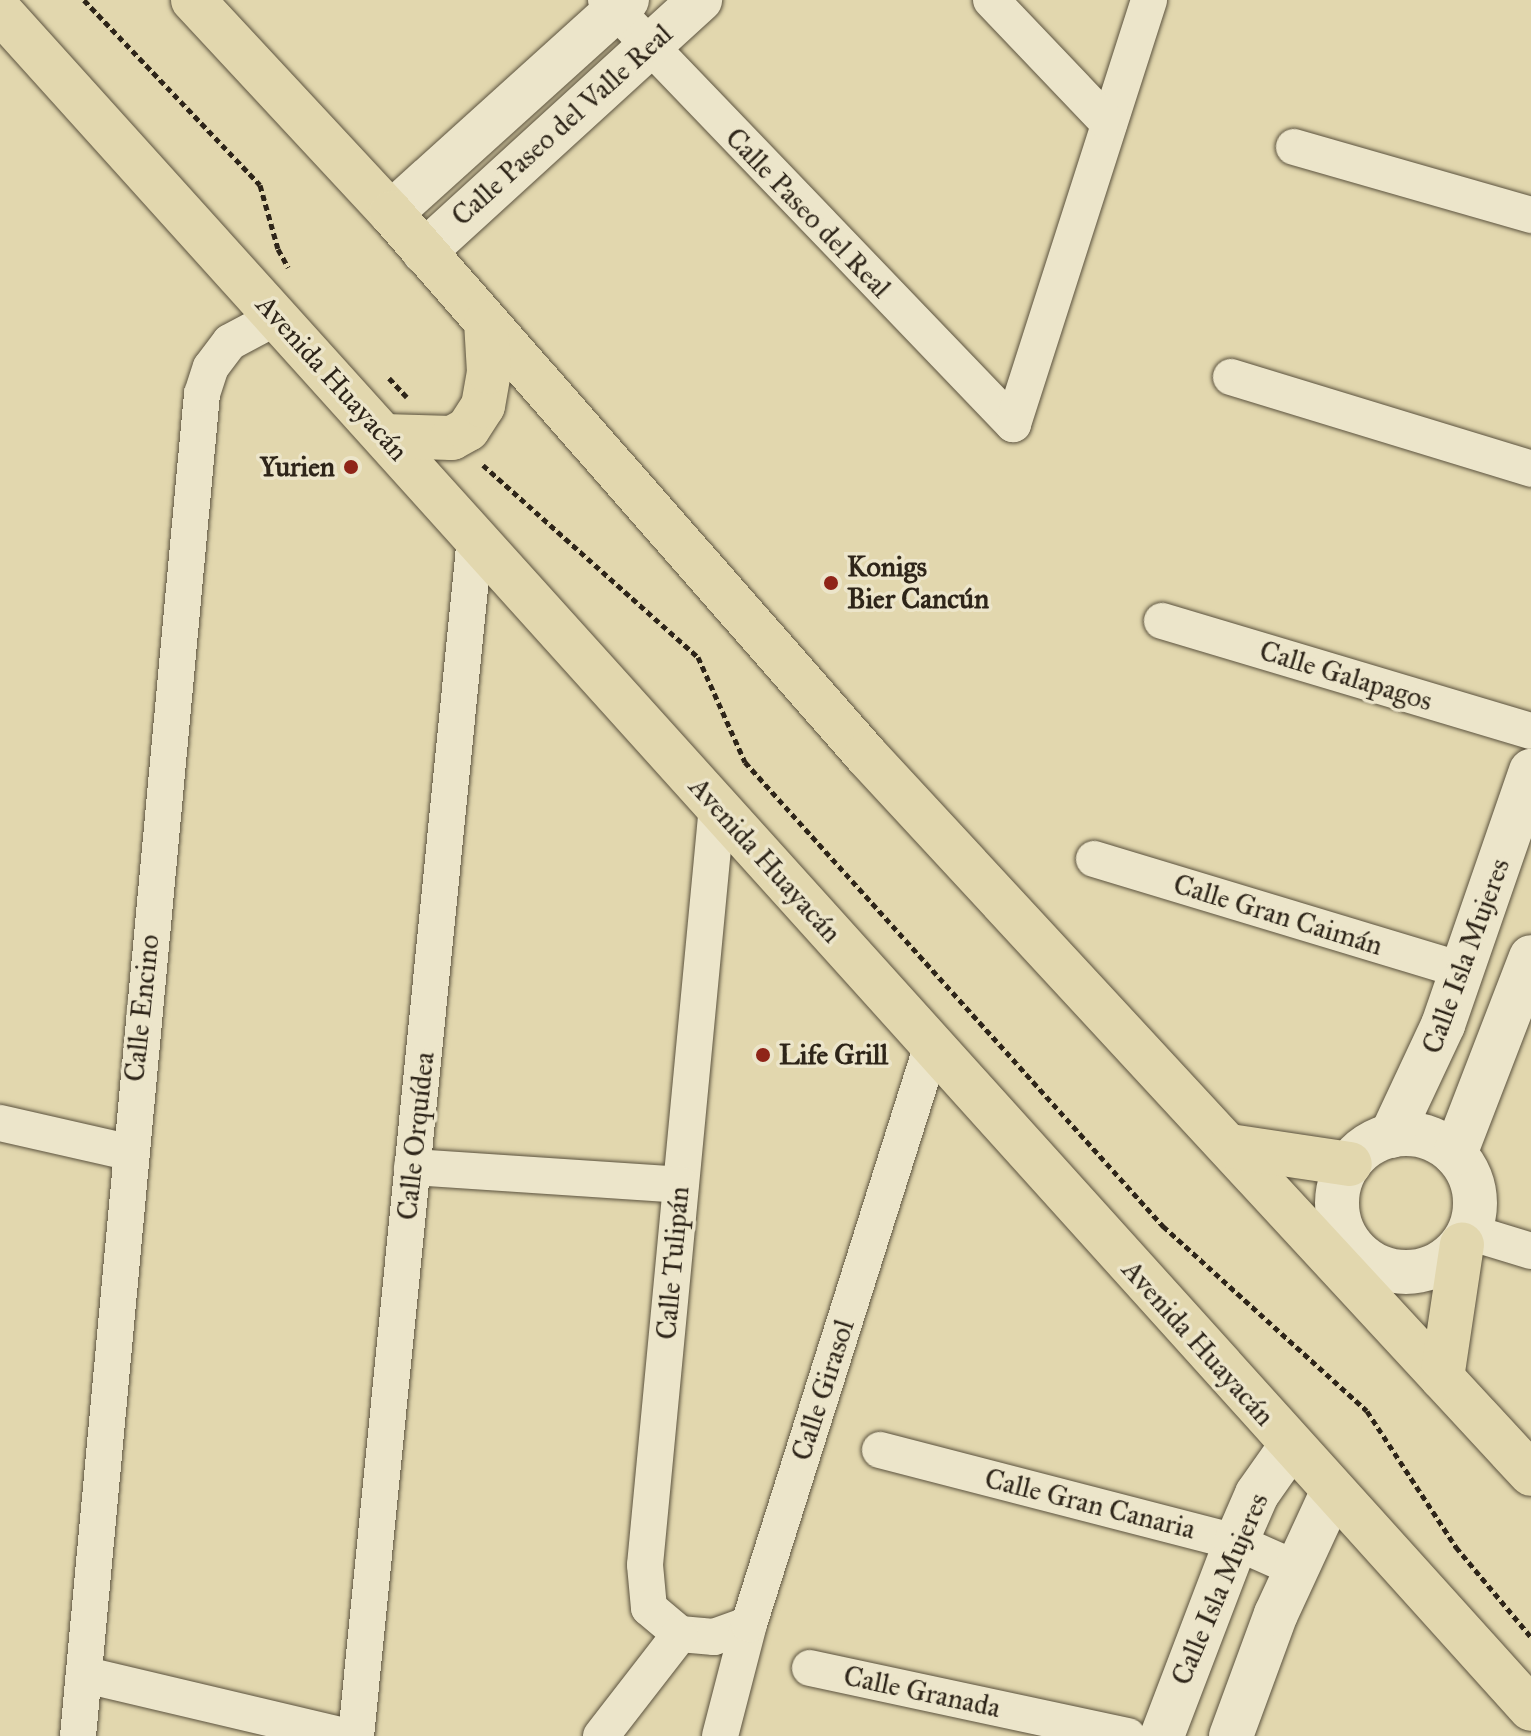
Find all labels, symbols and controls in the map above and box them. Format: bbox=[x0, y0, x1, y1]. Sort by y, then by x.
street label: Calle Paseo del Valle Real bbox=[445, 17, 679, 233]
street label: Calle Paseo del Real bbox=[718, 121, 898, 305]
street label: Avenida Huayacán bbox=[249, 288, 415, 468]
place label: Yurien bbox=[259, 450, 335, 484]
marker: Yurien bbox=[342, 458, 360, 476]
place label: Konigs Bier Cancún bbox=[847, 550, 989, 616]
marker: Konigs Bier Cancún bbox=[822, 574, 840, 592]
street label: Calle Galapagos bbox=[1256, 634, 1436, 718]
street label: Avenida Huayacán bbox=[682, 770, 848, 950]
street label: Calle Isla Mujeres bbox=[1415, 854, 1517, 1058]
street label: Calle Gran Caimán bbox=[1169, 867, 1387, 963]
street label: Calle Encino bbox=[118, 933, 166, 1083]
place label: Life Grill bbox=[779, 1038, 888, 1072]
marker: Life Grill bbox=[754, 1046, 772, 1064]
street label: Calle Orquídea bbox=[390, 1050, 442, 1222]
street label: Calle Tulipán bbox=[650, 1185, 696, 1341]
street label: Avenida Huayacán bbox=[1115, 1253, 1281, 1433]
street label: Calle Girasol bbox=[784, 1315, 862, 1465]
street label: Calle Gran Canaria bbox=[981, 1462, 1199, 1546]
street label: Calle Isla Mujeres bbox=[1164, 1488, 1276, 1690]
street label: Calle Granada bbox=[841, 1659, 1003, 1725]

